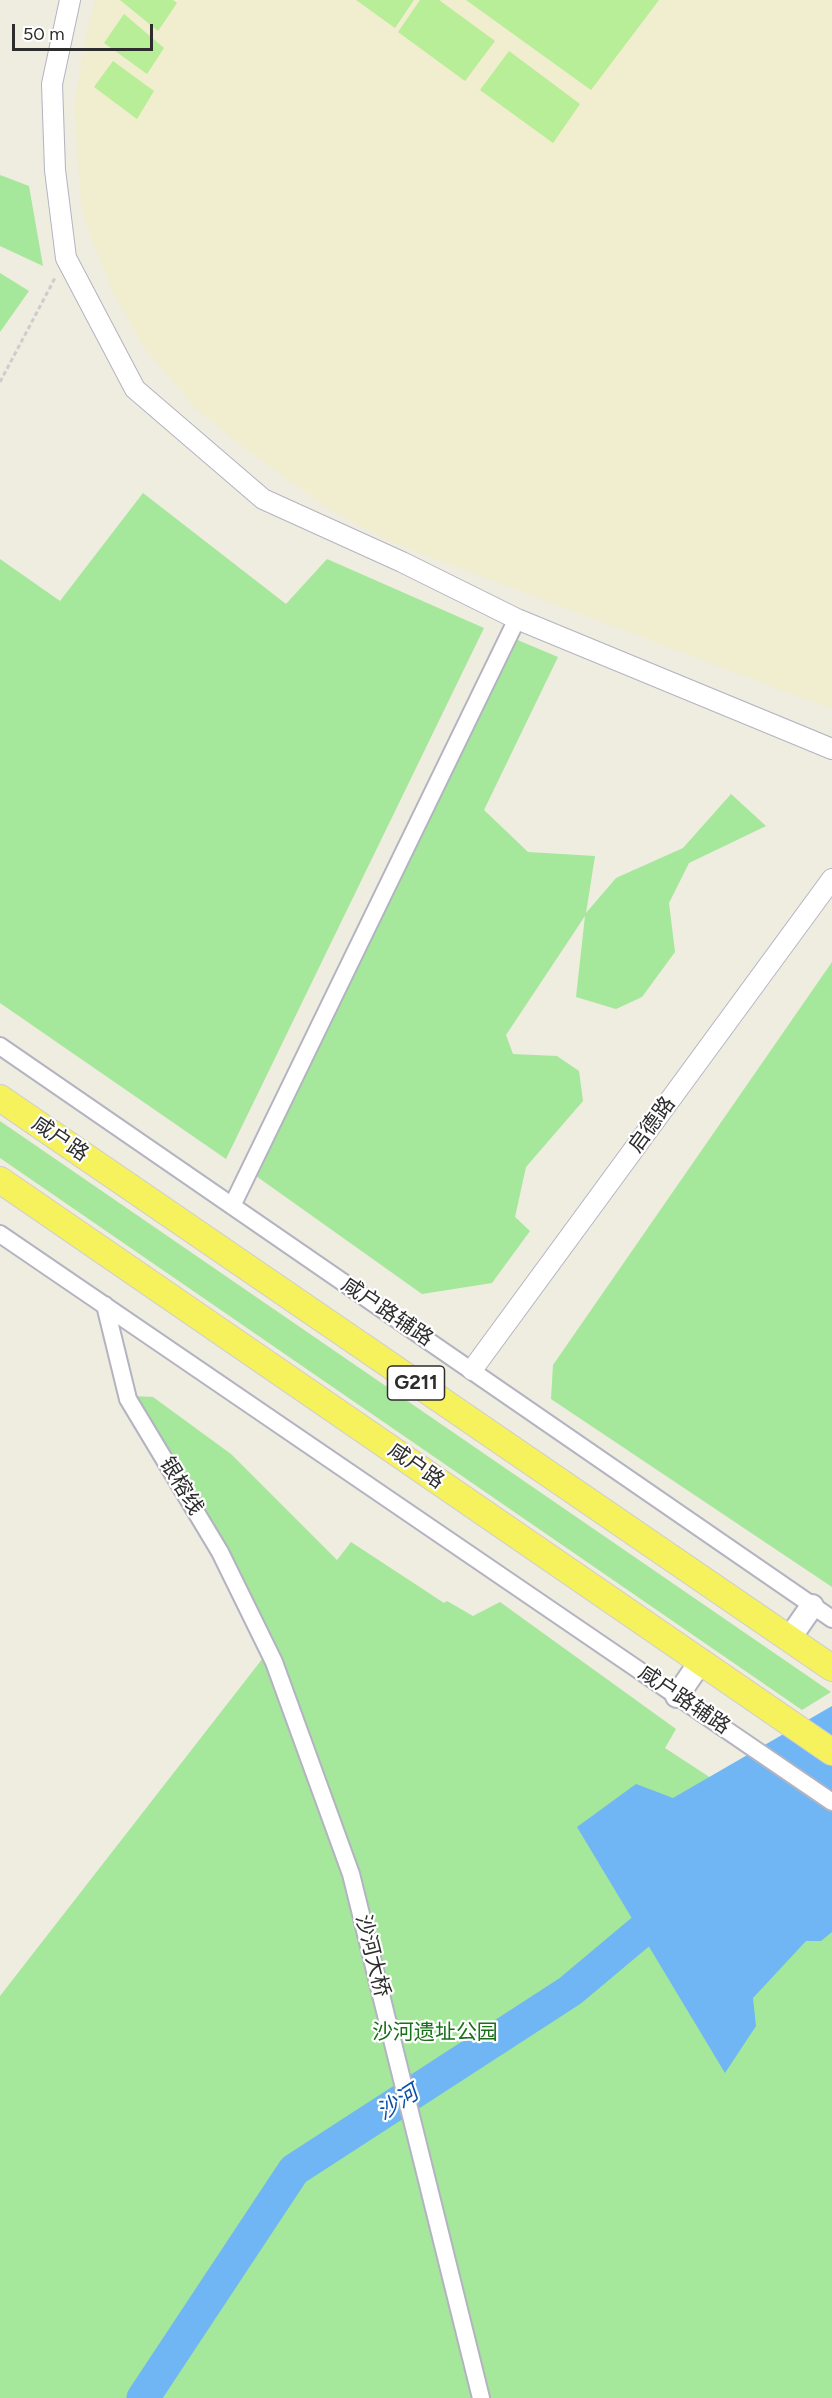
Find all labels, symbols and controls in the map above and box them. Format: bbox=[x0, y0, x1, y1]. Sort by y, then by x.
scale bar bbox=[15, 12, 156, 50]
text: 50 m bbox=[23, 23, 65, 45]
street label: 启德路 bbox=[623, 1092, 681, 1158]
street label: 咸户路 bbox=[27, 1111, 93, 1167]
street label: 咸户路辅路 bbox=[336, 1272, 438, 1352]
road number: G211 bbox=[388, 1366, 444, 1400]
street label: 咸户路 bbox=[383, 1438, 449, 1494]
street label: 银榕线 bbox=[154, 1453, 208, 1519]
street label: 咸户路辅路 bbox=[633, 1660, 735, 1740]
street label: 沙河大桥 bbox=[350, 1912, 394, 2000]
park label: 沙河遗址公园 bbox=[372, 2020, 498, 2046]
water label: 沙河 bbox=[372, 2080, 424, 2126]

